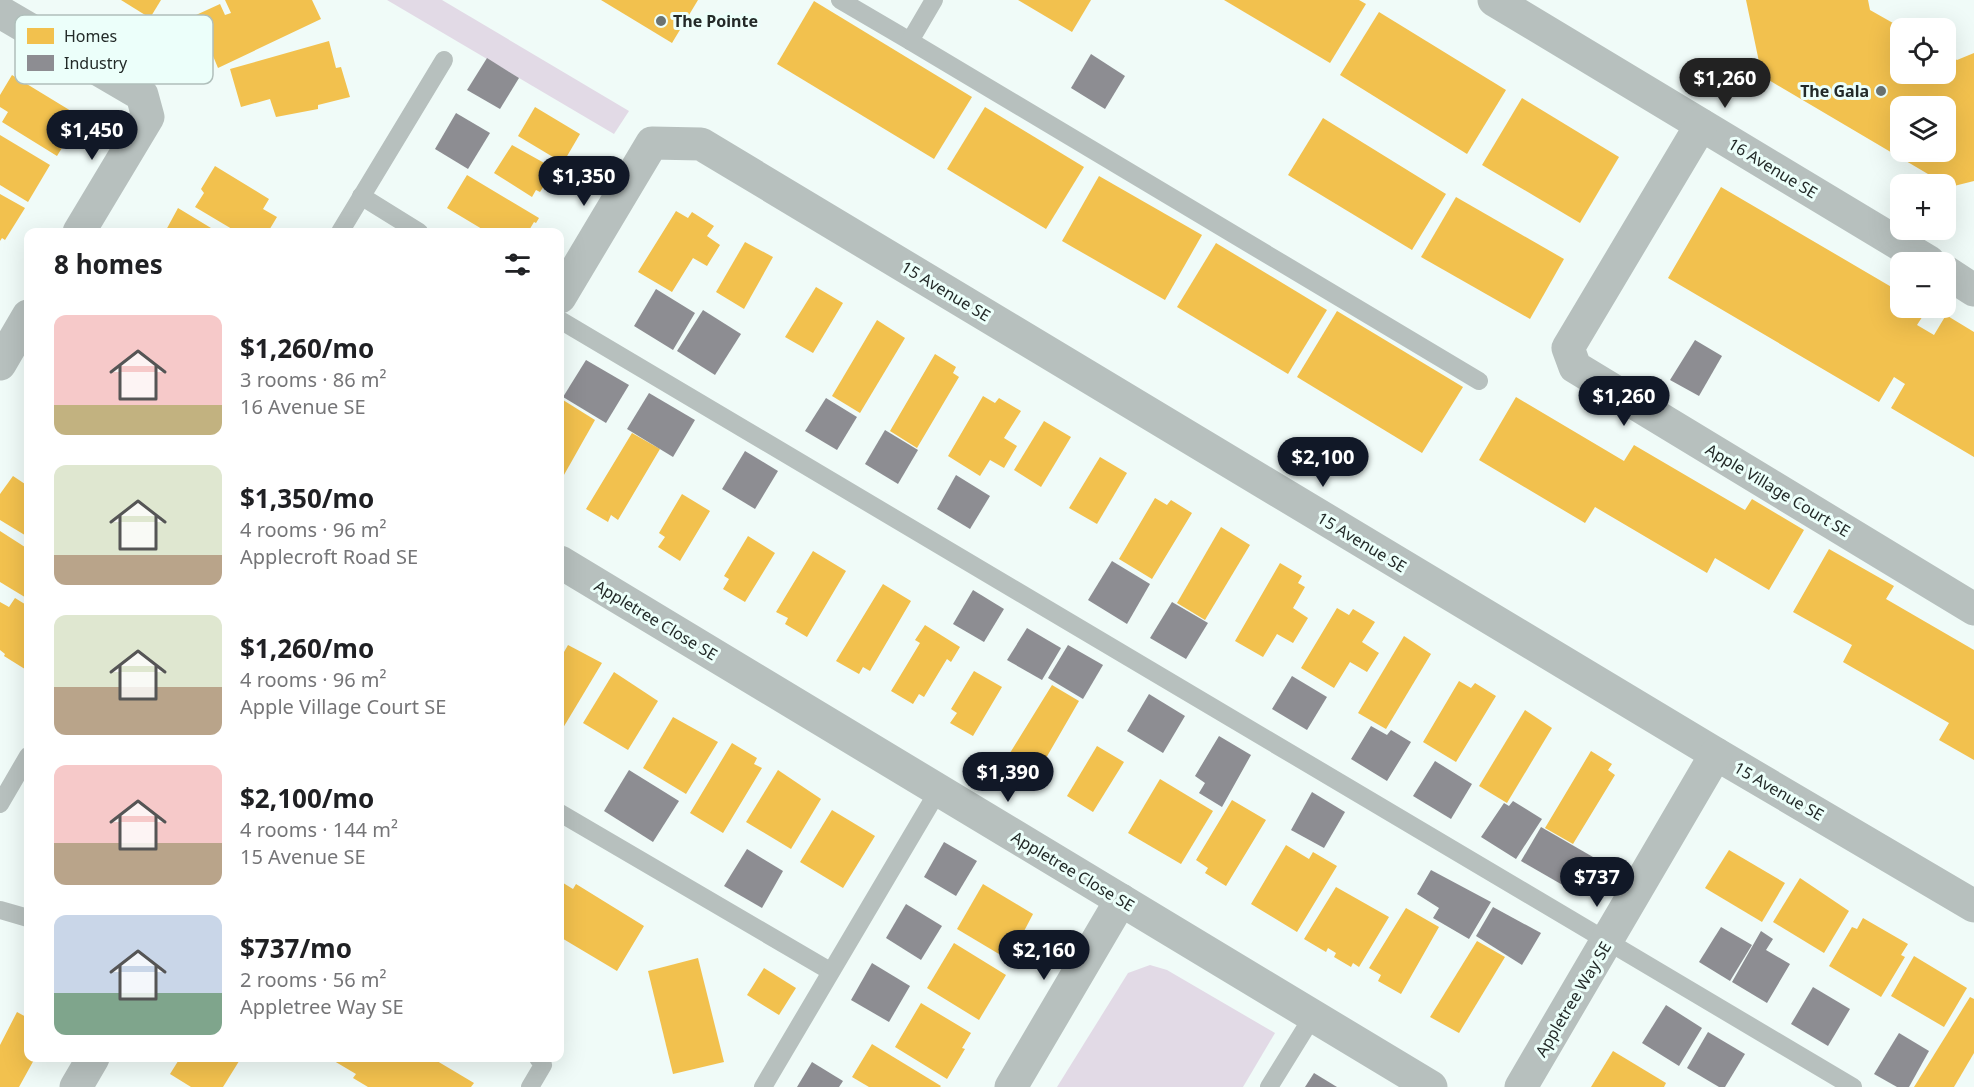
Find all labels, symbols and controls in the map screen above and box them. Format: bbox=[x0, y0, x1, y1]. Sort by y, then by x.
place label: The Pointe bbox=[673, 10, 758, 32]
marker: The Pointe bbox=[654, 14, 668, 28]
legend bbox=[15, 15, 213, 84]
map controls bbox=[1890, 18, 1956, 318]
button: locate bbox=[1890, 18, 1956, 84]
text: Homes bbox=[64, 25, 117, 47]
text: Industry bbox=[64, 52, 128, 74]
pin: $1,260 bbox=[1676, 58, 1774, 109]
text: $1,260 bbox=[1694, 64, 1756, 91]
place label: The Gala bbox=[1800, 80, 1869, 102]
marker: The Gala bbox=[1874, 84, 1888, 98]
button: layers bbox=[1890, 96, 1956, 162]
pin: $1,450 bbox=[43, 110, 141, 161]
text: $1,450 bbox=[61, 116, 123, 143]
street label: 16 Avenue SE bbox=[1724, 133, 1822, 203]
pin: $1,350 bbox=[535, 156, 633, 207]
text: $1,350 bbox=[553, 162, 615, 189]
button: + bbox=[1890, 174, 1956, 240]
text: 8 homes bbox=[54, 246, 163, 282]
icon: filters bbox=[501, 248, 534, 281]
button: − bbox=[1890, 252, 1956, 318]
street label: 15 Avenue SE bbox=[897, 256, 995, 326]
text: $1,260/mo bbox=[240, 330, 374, 366]
icon: home bbox=[102, 339, 174, 411]
text: 3 rooms · 86 m² bbox=[240, 366, 387, 393]
pin: $1,260 bbox=[1575, 376, 1673, 427]
text: $1,260 bbox=[1593, 382, 1655, 409]
text: 16 Avenue SE bbox=[240, 393, 366, 420]
pin: $2,100 bbox=[1274, 437, 1372, 488]
street label: Apple Village Court SE bbox=[1702, 438, 1854, 542]
text: $2,100 bbox=[1292, 443, 1354, 470]
text: $1,350/mo bbox=[240, 480, 374, 516]
icon: home bbox=[102, 489, 174, 561]
street label: 15 Avenue SE bbox=[1313, 507, 1411, 577]
text: 4 rooms · 96 m² bbox=[240, 516, 387, 543]
text: Applecroft Road SE bbox=[240, 543, 418, 570]
street label: Appletree Close SE bbox=[590, 575, 722, 665]
text: $1,260/mo bbox=[240, 630, 374, 666]
icon: home bbox=[102, 639, 174, 711]
text: 4 rooms · 96 m² bbox=[240, 666, 387, 693]
text: Apple Village Court SE bbox=[240, 693, 446, 720]
pin: $1,390 bbox=[959, 752, 1057, 803]
street label: 15 Avenue SE bbox=[1730, 756, 1828, 826]
text: $1,390 bbox=[977, 758, 1039, 785]
text: $2,100/mo bbox=[240, 780, 374, 816]
icon: home bbox=[102, 789, 174, 861]
text: 4 rooms · 144 m² bbox=[240, 816, 398, 843]
street label: Appletree Close SE bbox=[1007, 826, 1139, 916]
text: 15 Avenue SE bbox=[240, 843, 366, 870]
pin: $737 bbox=[1561, 857, 1633, 908]
text: $737 bbox=[1574, 863, 1620, 890]
text: $737/mo bbox=[240, 930, 352, 966]
pin: $2,160 bbox=[995, 930, 1093, 981]
text: $2,160 bbox=[1013, 936, 1075, 963]
street label: Appletree Way SE bbox=[1530, 937, 1616, 1061]
icon: home bbox=[102, 939, 174, 1011]
text: 2 rooms · 56 m² bbox=[240, 966, 387, 993]
text: Appletree Way SE bbox=[240, 993, 404, 1020]

